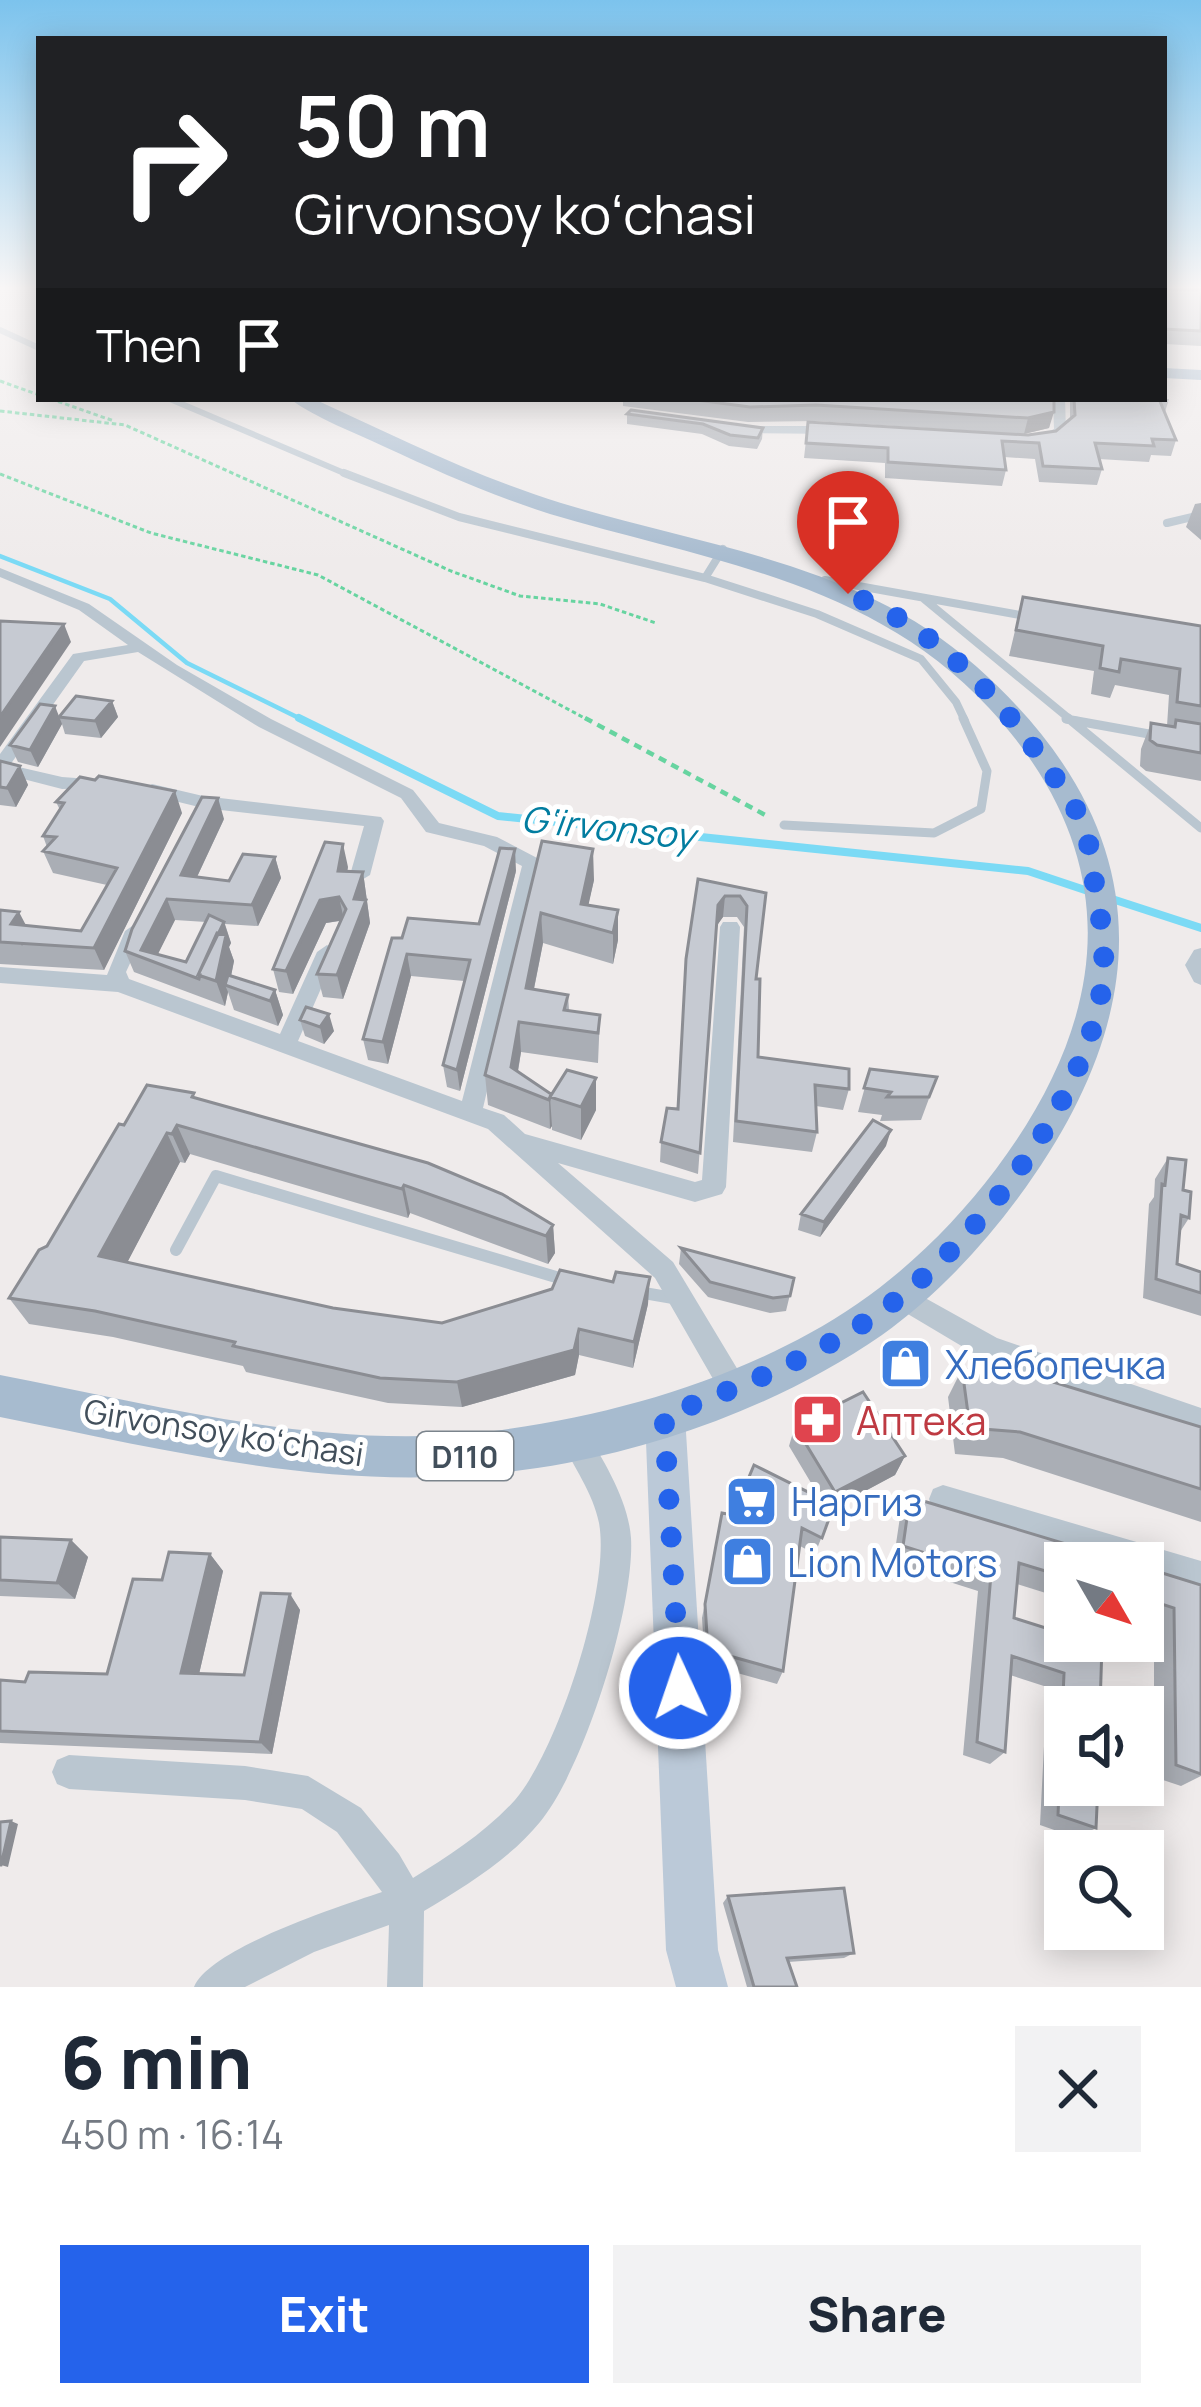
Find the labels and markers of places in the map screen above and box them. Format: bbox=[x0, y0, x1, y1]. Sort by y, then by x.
pin bbox=[797, 471, 899, 594]
shop icon: Хлебопечка bbox=[878, 1336, 934, 1392]
place label: Хлебопечка bbox=[945, 1337, 1166, 1391]
pharmacy icon: Аптека bbox=[789, 1392, 845, 1448]
place label: Аптека bbox=[856, 1393, 986, 1447]
supermarket icon: Наргиз bbox=[724, 1473, 780, 1529]
place label: Наргиз bbox=[791, 1474, 923, 1528]
shop icon: Lion Motors bbox=[720, 1534, 776, 1590]
place label: Lion Motors bbox=[787, 1535, 998, 1589]

